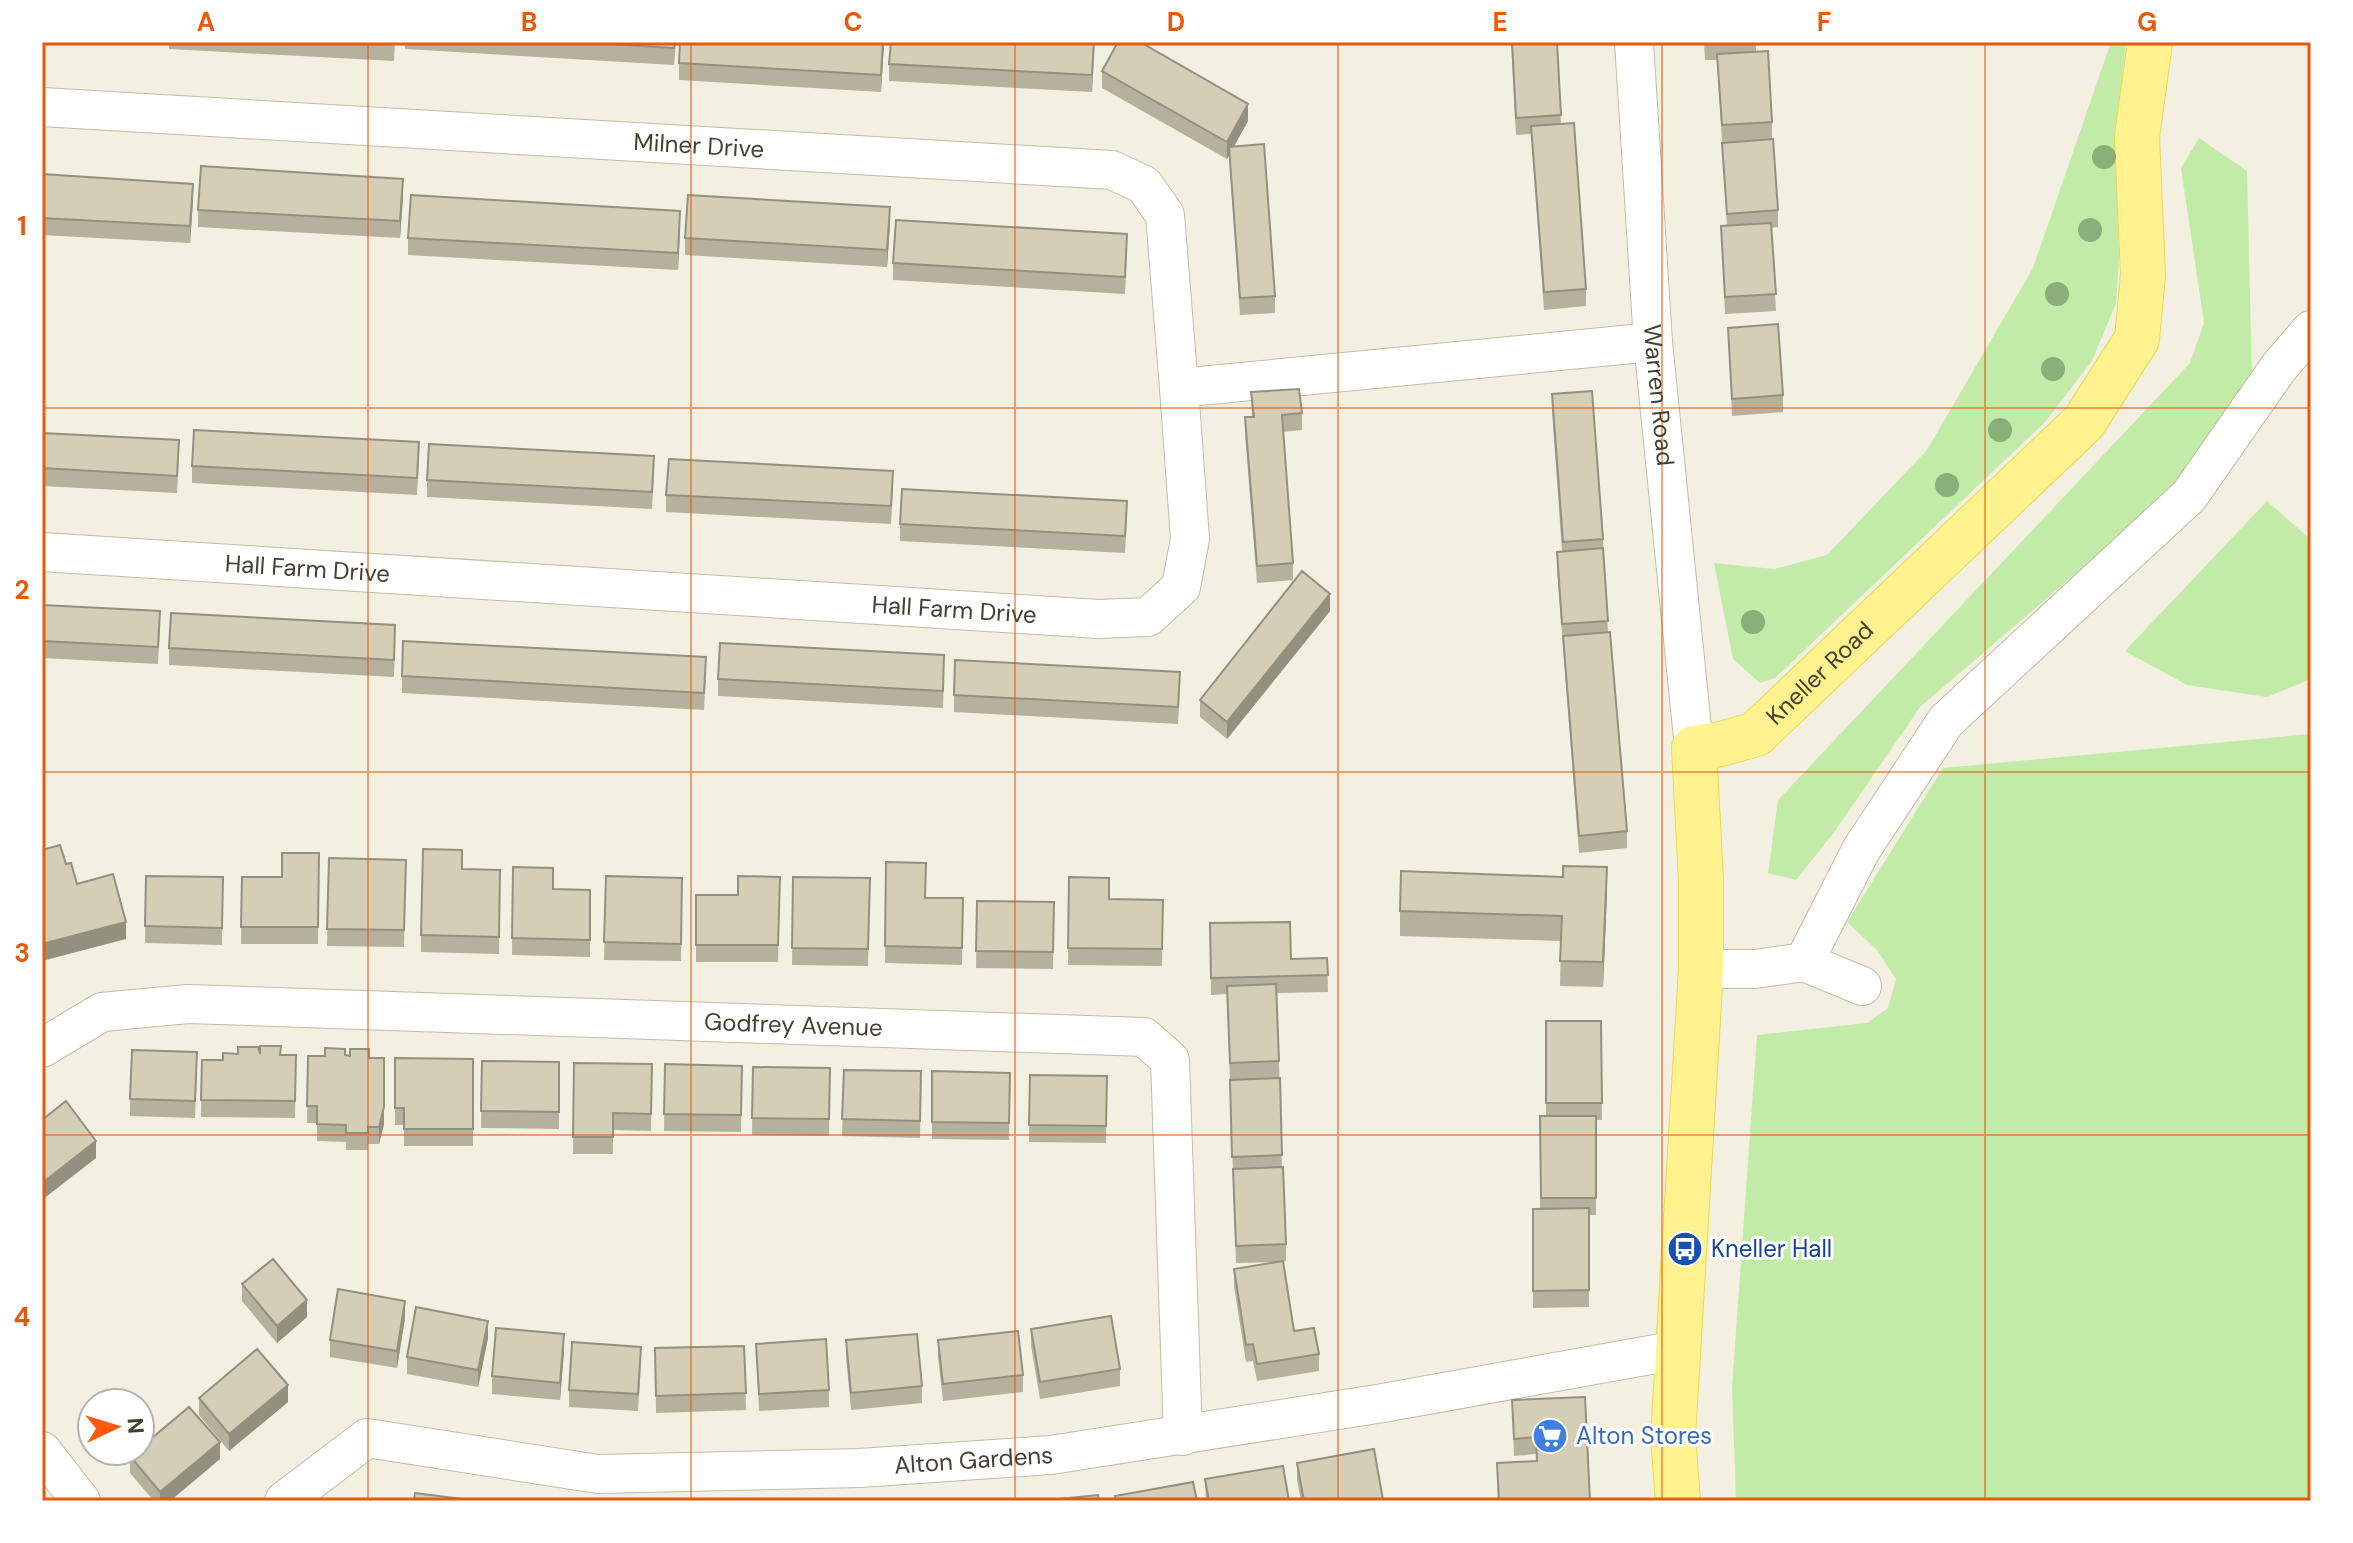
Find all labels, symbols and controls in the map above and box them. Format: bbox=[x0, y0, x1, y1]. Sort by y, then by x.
text: A bbox=[197, 5, 215, 39]
text: B bbox=[521, 5, 537, 39]
text: C bbox=[843, 5, 863, 39]
text: D bbox=[1167, 5, 1185, 39]
text: E bbox=[1492, 5, 1508, 39]
text: F bbox=[1817, 5, 1831, 39]
text: G bbox=[2137, 5, 2157, 39]
street label: Milner Drive bbox=[633, 126, 765, 164]
text: 1 bbox=[17, 209, 27, 243]
street label: Warren Road bbox=[1637, 323, 1681, 467]
street label: Hall Farm Drive bbox=[224, 548, 391, 589]
text: 2 bbox=[14, 573, 30, 607]
street label: Hall Farm Drive bbox=[871, 589, 1038, 630]
street label: Kneller Road bbox=[1759, 614, 1880, 731]
text: 3 bbox=[14, 936, 30, 970]
street label: Godfrey Avenue bbox=[704, 1006, 883, 1043]
bus stop icon: Kneller Hall bbox=[1666, 1230, 1704, 1268]
place label: Kneller Hall bbox=[1711, 1233, 1832, 1264]
text: 4 bbox=[14, 1300, 30, 1334]
north arrow bbox=[76, 1387, 156, 1467]
text: N bbox=[120, 1417, 150, 1435]
supermarket icon: Alton Stores bbox=[1531, 1417, 1569, 1455]
place label: Alton Stores bbox=[1576, 1420, 1712, 1451]
street label: Alton Gardens bbox=[893, 1439, 1054, 1481]

